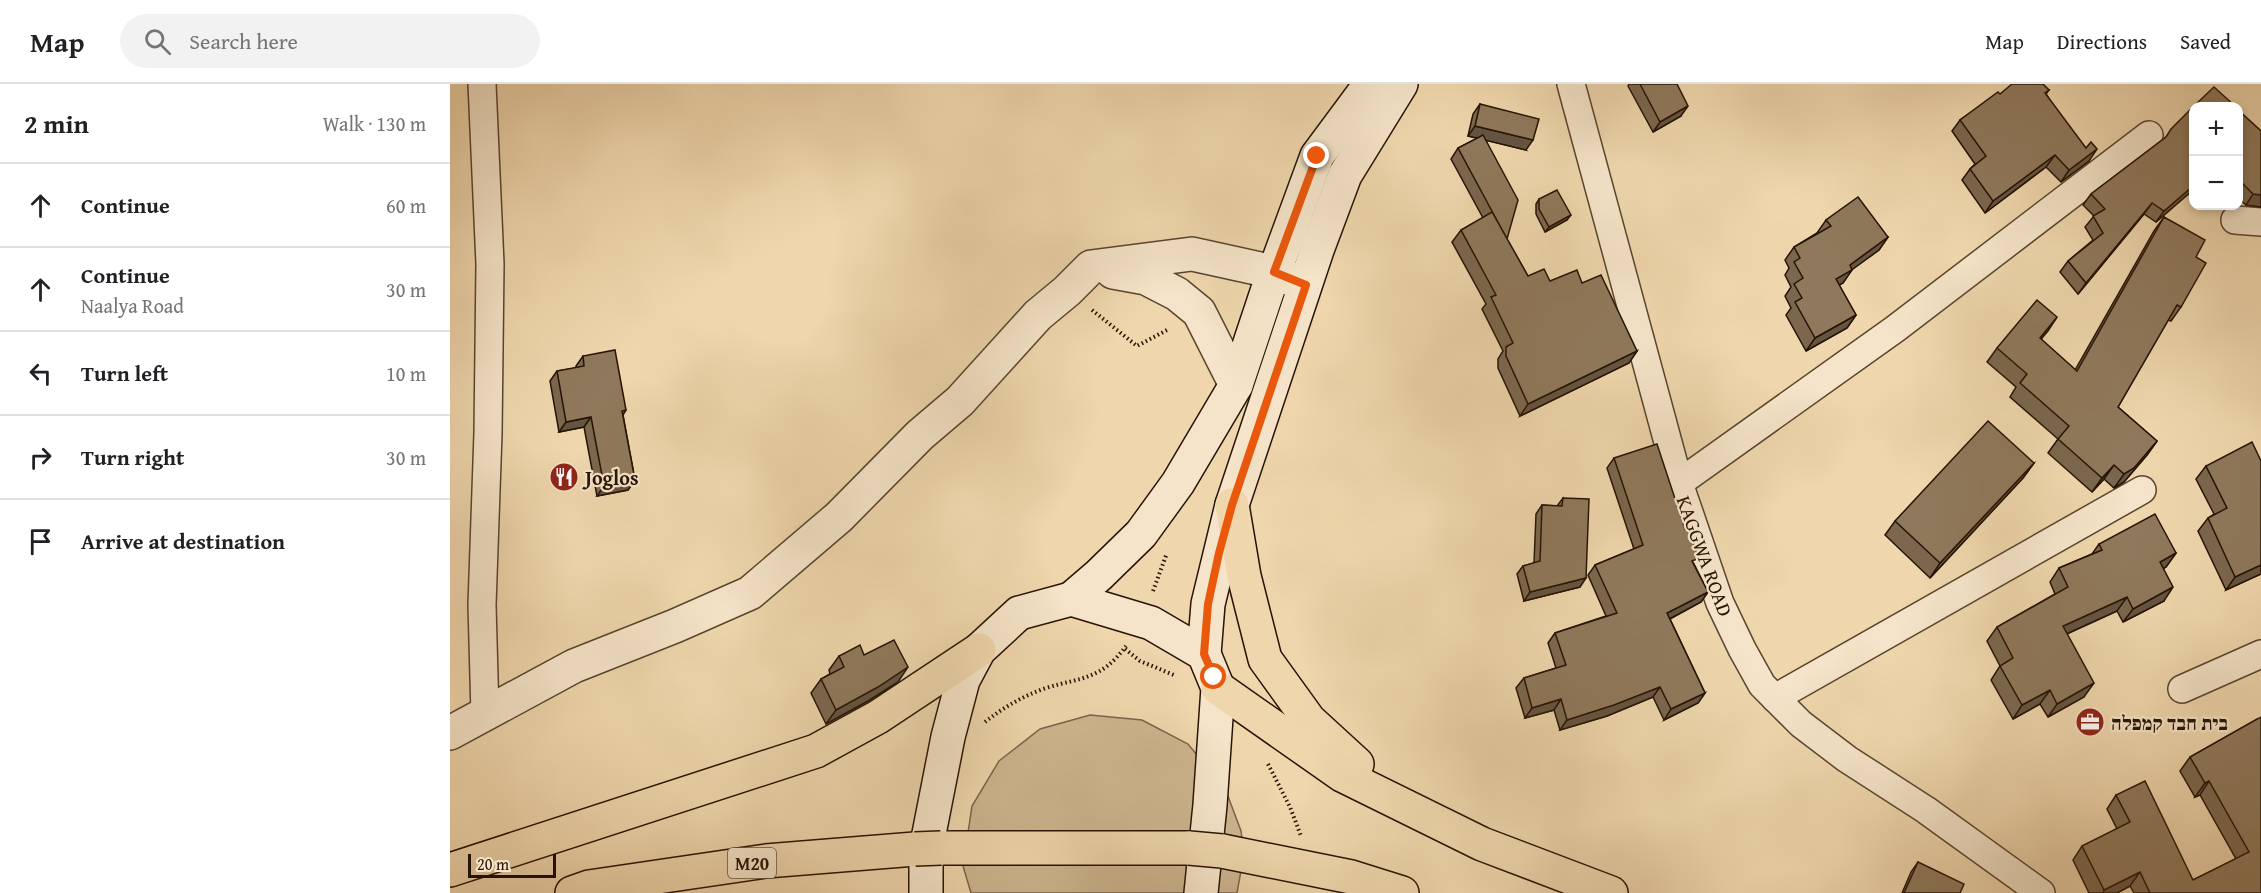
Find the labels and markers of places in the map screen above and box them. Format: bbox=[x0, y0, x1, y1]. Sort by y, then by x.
restaurant icon: Joglos bbox=[548, 461, 580, 493]
place label: Joglos bbox=[582, 463, 639, 492]
office icon: בית חבד קמפלה bbox=[2074, 706, 2106, 738]
place label: בית חבד קמפלה bbox=[2111, 708, 2228, 737]

